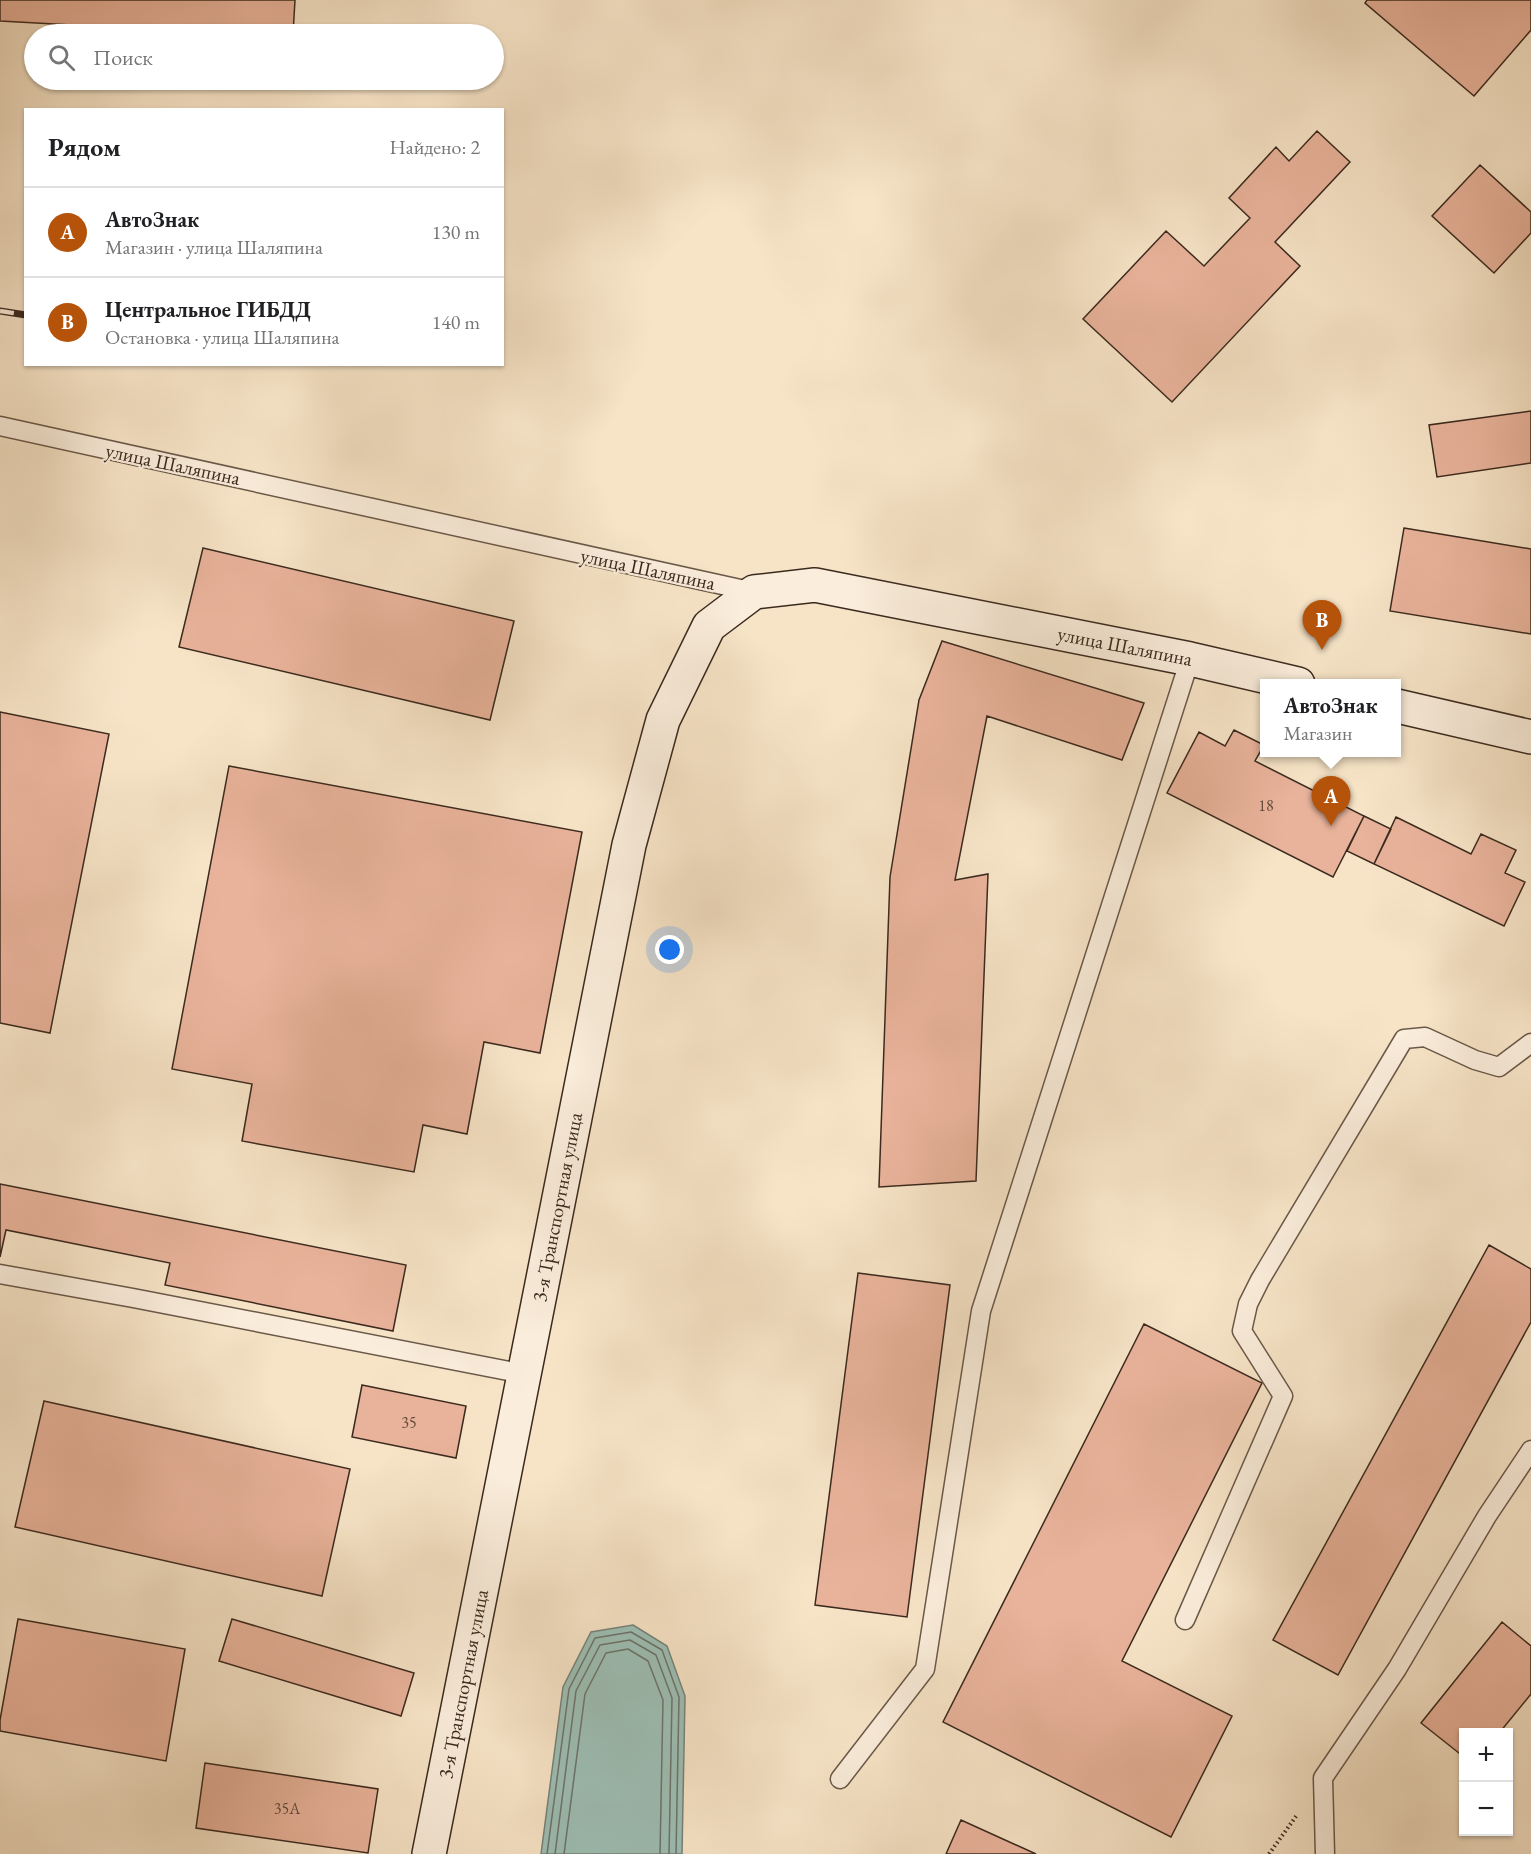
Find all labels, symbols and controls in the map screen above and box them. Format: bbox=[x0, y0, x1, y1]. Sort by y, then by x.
search box bbox=[24, 24, 504, 90]
icon: search bbox=[45, 41, 78, 74]
text: Поиск bbox=[93, 43, 153, 72]
text: Рядом bbox=[48, 130, 121, 164]
text: Найдено: 2 bbox=[389, 134, 480, 160]
text: АвтоЗнак bbox=[105, 205, 199, 234]
text: A bbox=[60, 219, 75, 245]
text: 130 m bbox=[432, 219, 480, 245]
text: Магазин · улица Шаляпина bbox=[105, 234, 323, 260]
text: Центральное ГИБДД bbox=[105, 295, 311, 324]
text: B bbox=[61, 309, 74, 335]
text: 140 m bbox=[432, 309, 480, 335]
text: Остановка · улица Шаляпина bbox=[105, 324, 340, 350]
street label: улица Шаляпина bbox=[103, 437, 243, 491]
street label: улица Шаляпина bbox=[578, 542, 718, 596]
pin: B bbox=[1302, 600, 1342, 650]
street label: улица Шаляпина bbox=[1055, 620, 1195, 672]
popup bbox=[1260, 679, 1401, 757]
text: АвтоЗнак bbox=[1283, 691, 1378, 720]
text: Магазин bbox=[1283, 720, 1352, 746]
pin: A bbox=[1312, 776, 1350, 826]
house number: 18 bbox=[1258, 795, 1274, 816]
your location bbox=[655, 935, 684, 964]
street label: 3-я Транспортная улица bbox=[526, 1110, 588, 1304]
house number: 35 bbox=[401, 1412, 417, 1433]
street label: 3-я Транспортная улица bbox=[432, 1587, 494, 1781]
map controls bbox=[1459, 1728, 1513, 1836]
button: + bbox=[1459, 1728, 1513, 1782]
button: − bbox=[1459, 1782, 1513, 1836]
house number: 35А bbox=[274, 1798, 301, 1819]

